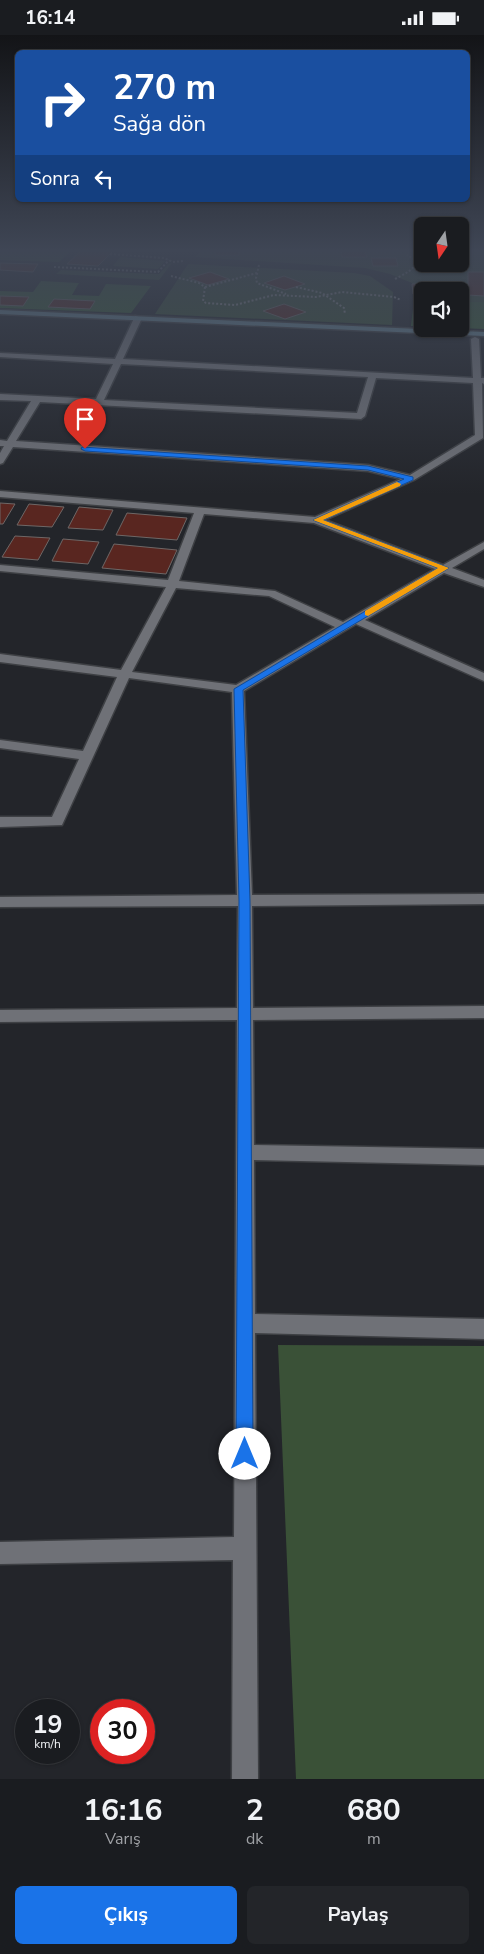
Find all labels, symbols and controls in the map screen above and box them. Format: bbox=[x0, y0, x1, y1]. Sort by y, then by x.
text: 16:14 bbox=[25, 5, 75, 31]
text: 270 m bbox=[113, 64, 216, 111]
icon: right bbox=[30, 70, 95, 135]
text: Sağa dön bbox=[113, 109, 206, 139]
icon: left bbox=[90, 165, 118, 193]
text: Sonra bbox=[30, 166, 80, 192]
north arrow bbox=[414, 217, 469, 273]
map controls bbox=[414, 217, 469, 337]
button: sound bbox=[414, 282, 469, 337]
pin bbox=[64, 398, 106, 449]
icon: arrive bbox=[71, 405, 99, 433]
position arrow bbox=[218, 1427, 270, 1479]
speed limit sign: 30 bbox=[90, 1699, 155, 1764]
text: 19 bbox=[32, 1708, 63, 1742]
text: km/h bbox=[34, 1736, 61, 1752]
text: 16:16 bbox=[83, 1790, 163, 1831]
text: 2 bbox=[246, 1790, 264, 1831]
text: 680 bbox=[347, 1790, 401, 1831]
text: Varış bbox=[105, 1828, 141, 1850]
text: dk bbox=[246, 1828, 263, 1850]
text: m bbox=[367, 1828, 381, 1850]
button: Çıkış bbox=[15, 1886, 237, 1944]
button: Paylaş bbox=[247, 1886, 469, 1944]

